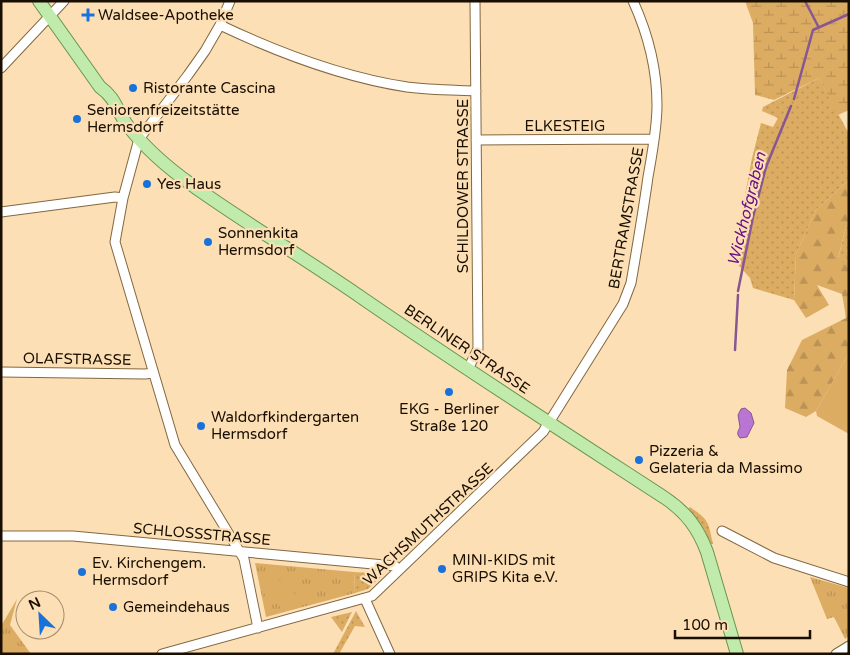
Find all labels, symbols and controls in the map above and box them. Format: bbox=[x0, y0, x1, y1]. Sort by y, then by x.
place label: Waldsee-Apotheke bbox=[98, 6, 234, 24]
marker: Waldsee-Apotheke bbox=[82, 9, 94, 21]
place label: Ristorante Cascina bbox=[143, 79, 276, 97]
marker: Ristorante Cascina bbox=[127, 82, 139, 94]
street label: SCHILDOWER STRASSE bbox=[454, 99, 472, 273]
place label: Seniorenfreizeitstätte Hermsdorf bbox=[87, 101, 240, 136]
marker: Seniorenfreizeitstätte Hermsdorf bbox=[71, 113, 83, 125]
street label: ELKESTEIG bbox=[525, 117, 605, 135]
street label: BERTRAMSTRASSE bbox=[605, 146, 647, 290]
water label: Wickhofgraben bbox=[723, 149, 771, 268]
place label: Yes Haus bbox=[157, 175, 221, 193]
marker: Yes Haus bbox=[141, 178, 153, 190]
place label: Sonnenkita Hermsdorf bbox=[218, 224, 298, 259]
marker: Sonnenkita Hermsdorf bbox=[202, 236, 214, 248]
street label: BERLINER STRASSE bbox=[401, 300, 533, 398]
street label: OLAFSTRASSE bbox=[23, 349, 131, 369]
marker: EKG - Berliner Straße 120 bbox=[443, 386, 455, 398]
place label: EKG - Berliner Straße 120 bbox=[399, 400, 499, 435]
place label: Waldorfkindergarten Hermsdorf bbox=[211, 408, 359, 443]
marker: Waldorfkindergarten Hermsdorf bbox=[195, 420, 207, 432]
place label: Pizzeria & Gelateria da Massimo bbox=[649, 442, 803, 477]
marker: Pizzeria & Gelateria da Massimo bbox=[633, 454, 645, 466]
street label: WACHSMUTHSTRASSE bbox=[359, 459, 497, 589]
street label: SCHLOSSSTRASSE bbox=[132, 519, 272, 549]
place label: MINI-KIDS mit GRIPS Kita e.V. bbox=[452, 551, 558, 586]
place label: Ev. Kirchengem. Hermsdorf bbox=[92, 554, 206, 589]
marker: MINI-KIDS mit GRIPS Kita e.V. bbox=[436, 563, 448, 575]
marker: Ev. Kirchengem. Hermsdorf bbox=[76, 566, 88, 578]
north arrow bbox=[15, 590, 65, 640]
text: N bbox=[26, 594, 43, 614]
place label: Gemeindehaus bbox=[123, 598, 230, 616]
marker: Gemeindehaus bbox=[107, 601, 119, 613]
scale bar bbox=[675, 608, 810, 640]
text: 100 m bbox=[682, 616, 728, 634]

